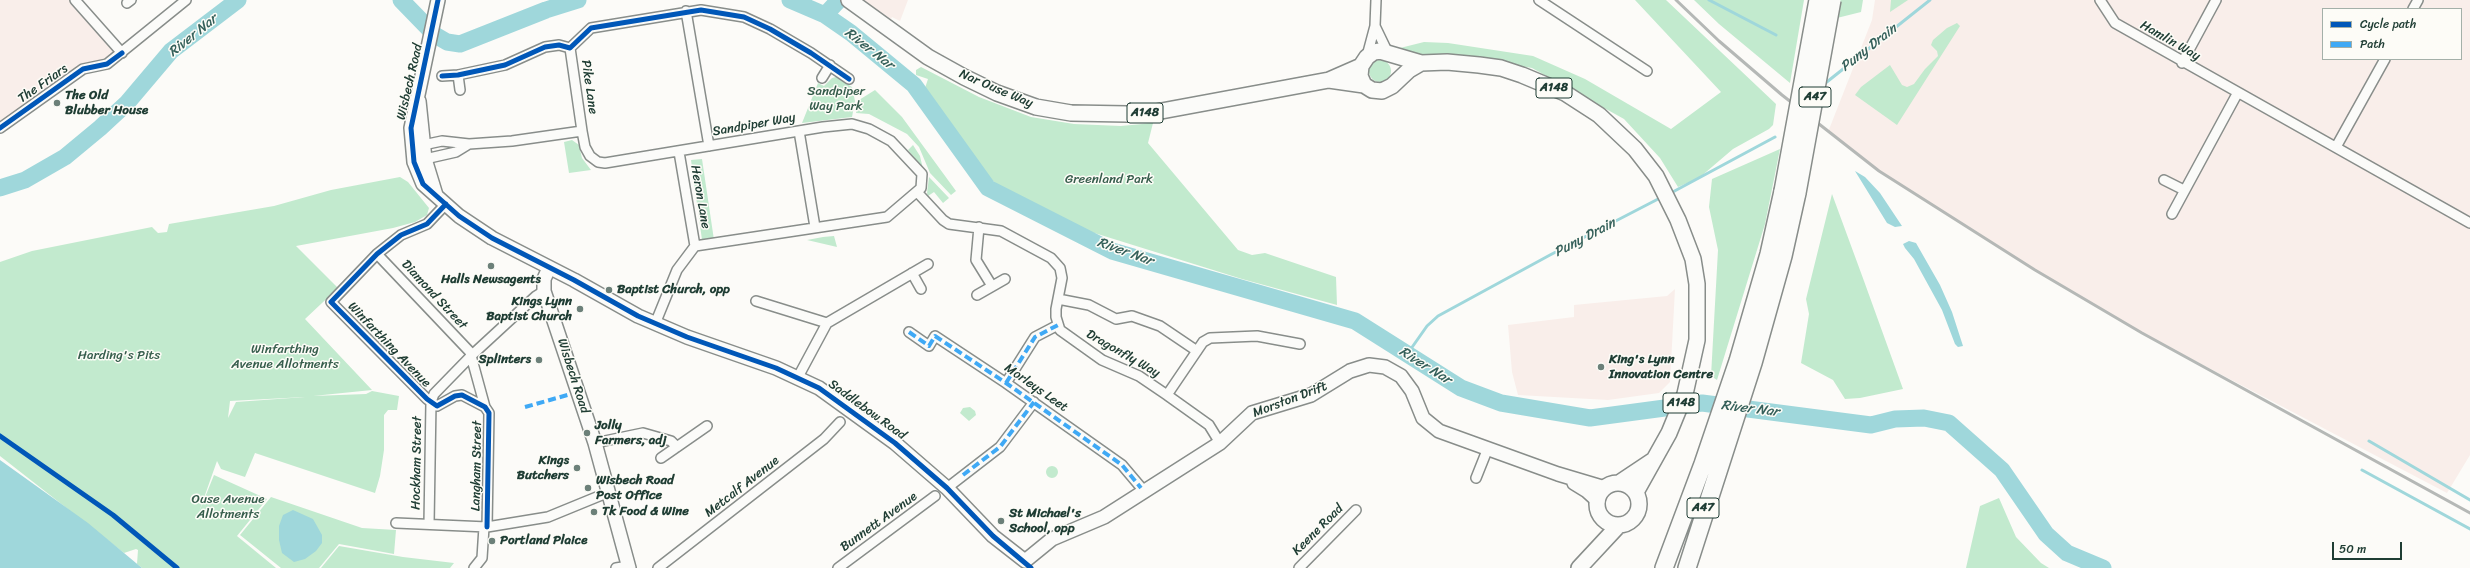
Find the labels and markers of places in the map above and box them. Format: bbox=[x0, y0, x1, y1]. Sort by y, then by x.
place label: The Old Blubber House bbox=[65, 88, 148, 119]
marker: The Old Blubber House bbox=[52, 98, 62, 108]
marker: Halls Newsagents bbox=[486, 261, 496, 271]
place label: Halls Newsagents bbox=[441, 272, 541, 288]
place label: Baptist Church, opp bbox=[617, 282, 730, 298]
marker: Baptist Church, opp bbox=[604, 285, 614, 295]
place label: Kings Lynn Baptist Church bbox=[486, 294, 572, 325]
marker: Kings Lynn Baptist Church bbox=[575, 304, 585, 314]
place label: Splinters bbox=[479, 352, 531, 368]
place label: King's Lynn Innovation Centre bbox=[1609, 352, 1713, 383]
marker: Splinters bbox=[534, 355, 544, 365]
marker: King's Lynn Innovation Centre bbox=[1596, 362, 1606, 372]
place label: Jolly Farmers, adj bbox=[595, 418, 666, 449]
marker: Jolly Farmers, adj bbox=[582, 428, 592, 438]
place label: Kings Butchers bbox=[517, 453, 569, 484]
marker: Kings Butchers bbox=[572, 463, 582, 473]
place label: Wisbech Road Post Office bbox=[596, 473, 674, 504]
marker: Wisbech Road Post Office bbox=[583, 483, 593, 493]
place label: Tk Food & Wine bbox=[602, 504, 689, 520]
place label: St Michael's School, opp bbox=[1009, 506, 1081, 537]
marker: Tk Food & Wine bbox=[589, 507, 599, 517]
marker: St Michael's School, opp bbox=[996, 516, 1006, 526]
place label: Portland Plaice bbox=[500, 533, 587, 549]
marker: Portland Plaice bbox=[487, 536, 497, 546]

